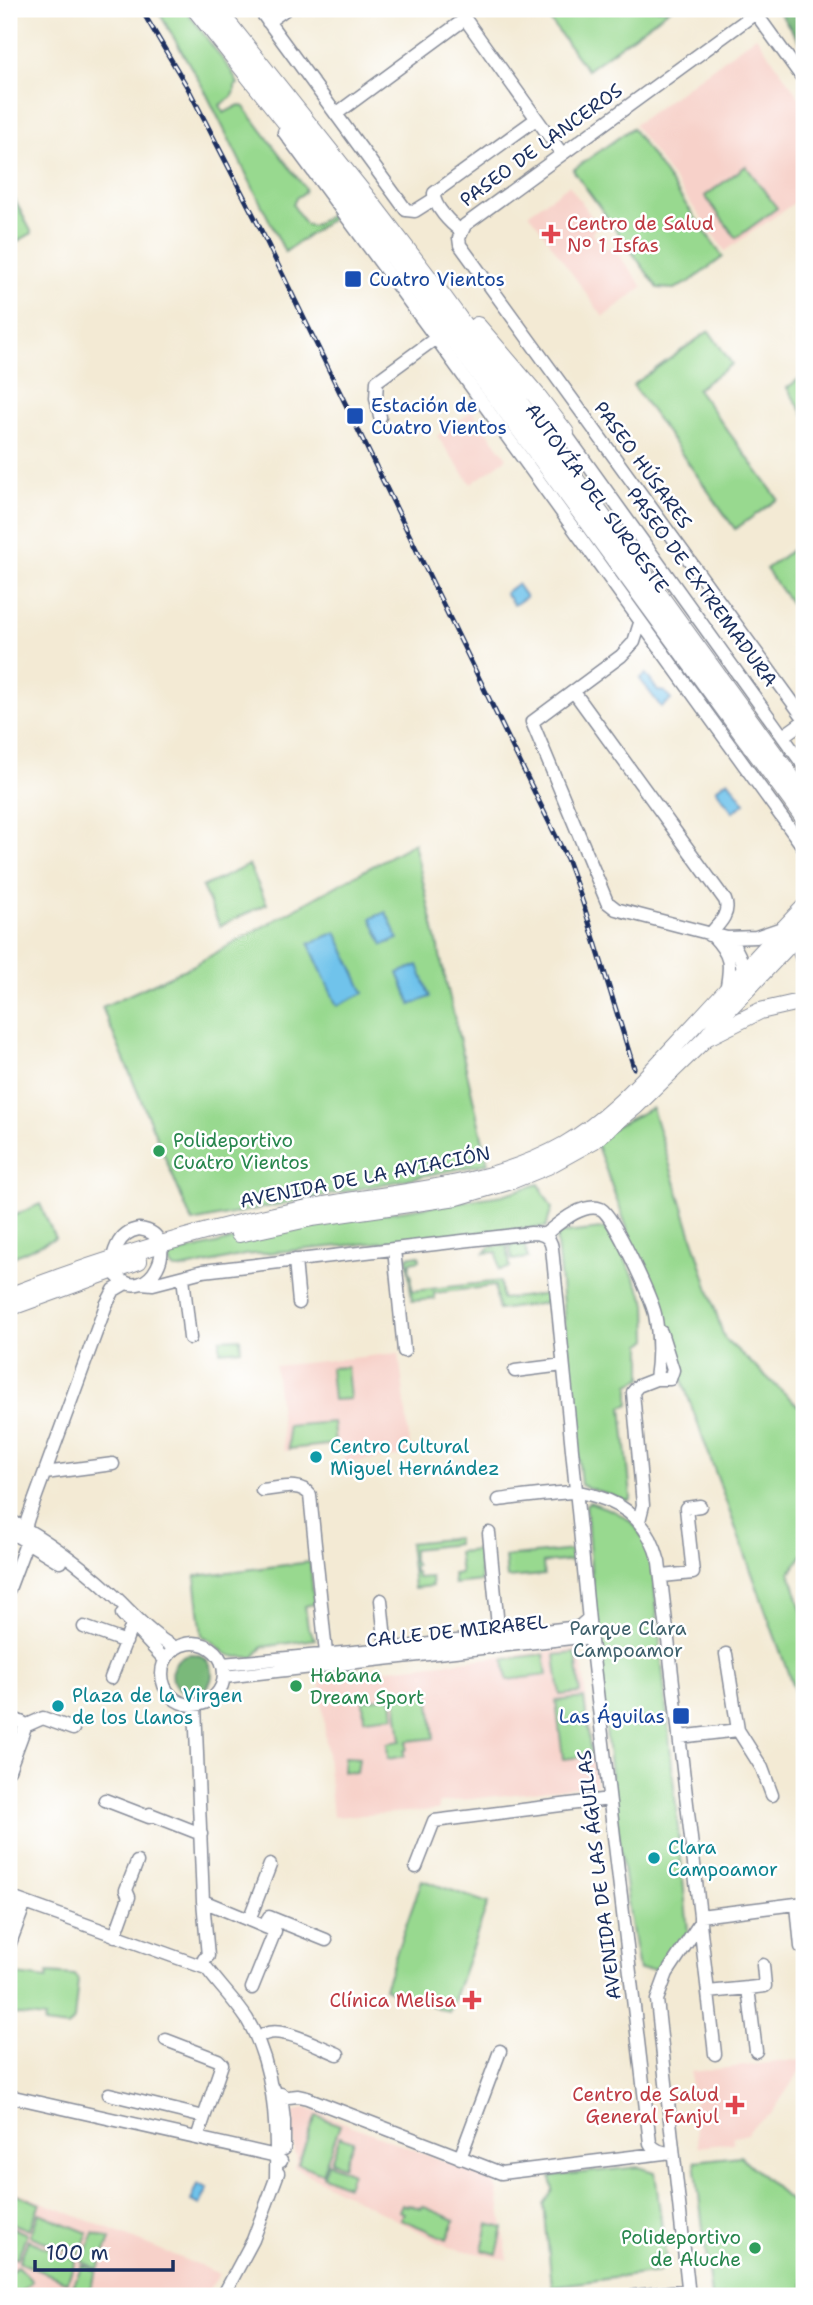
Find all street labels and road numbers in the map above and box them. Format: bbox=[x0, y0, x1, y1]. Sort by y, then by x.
street label: PASEO DE LANCEROS bbox=[455, 78, 627, 212]
street label: PASEO HÚSARES bbox=[588, 396, 698, 534]
street label: AUTOVÍA DEL SUROESTE bbox=[520, 398, 675, 598]
street label: PASEO DE EXTREMADURA bbox=[621, 482, 783, 692]
street label: AVENIDA DE LA AVIACIÓN bbox=[237, 1139, 492, 1214]
street label: CALLE DE MIRABEL bbox=[365, 1609, 549, 1653]
street label: AVENIDA DE LAS ÁGUILAS bbox=[570, 1749, 627, 2002]

